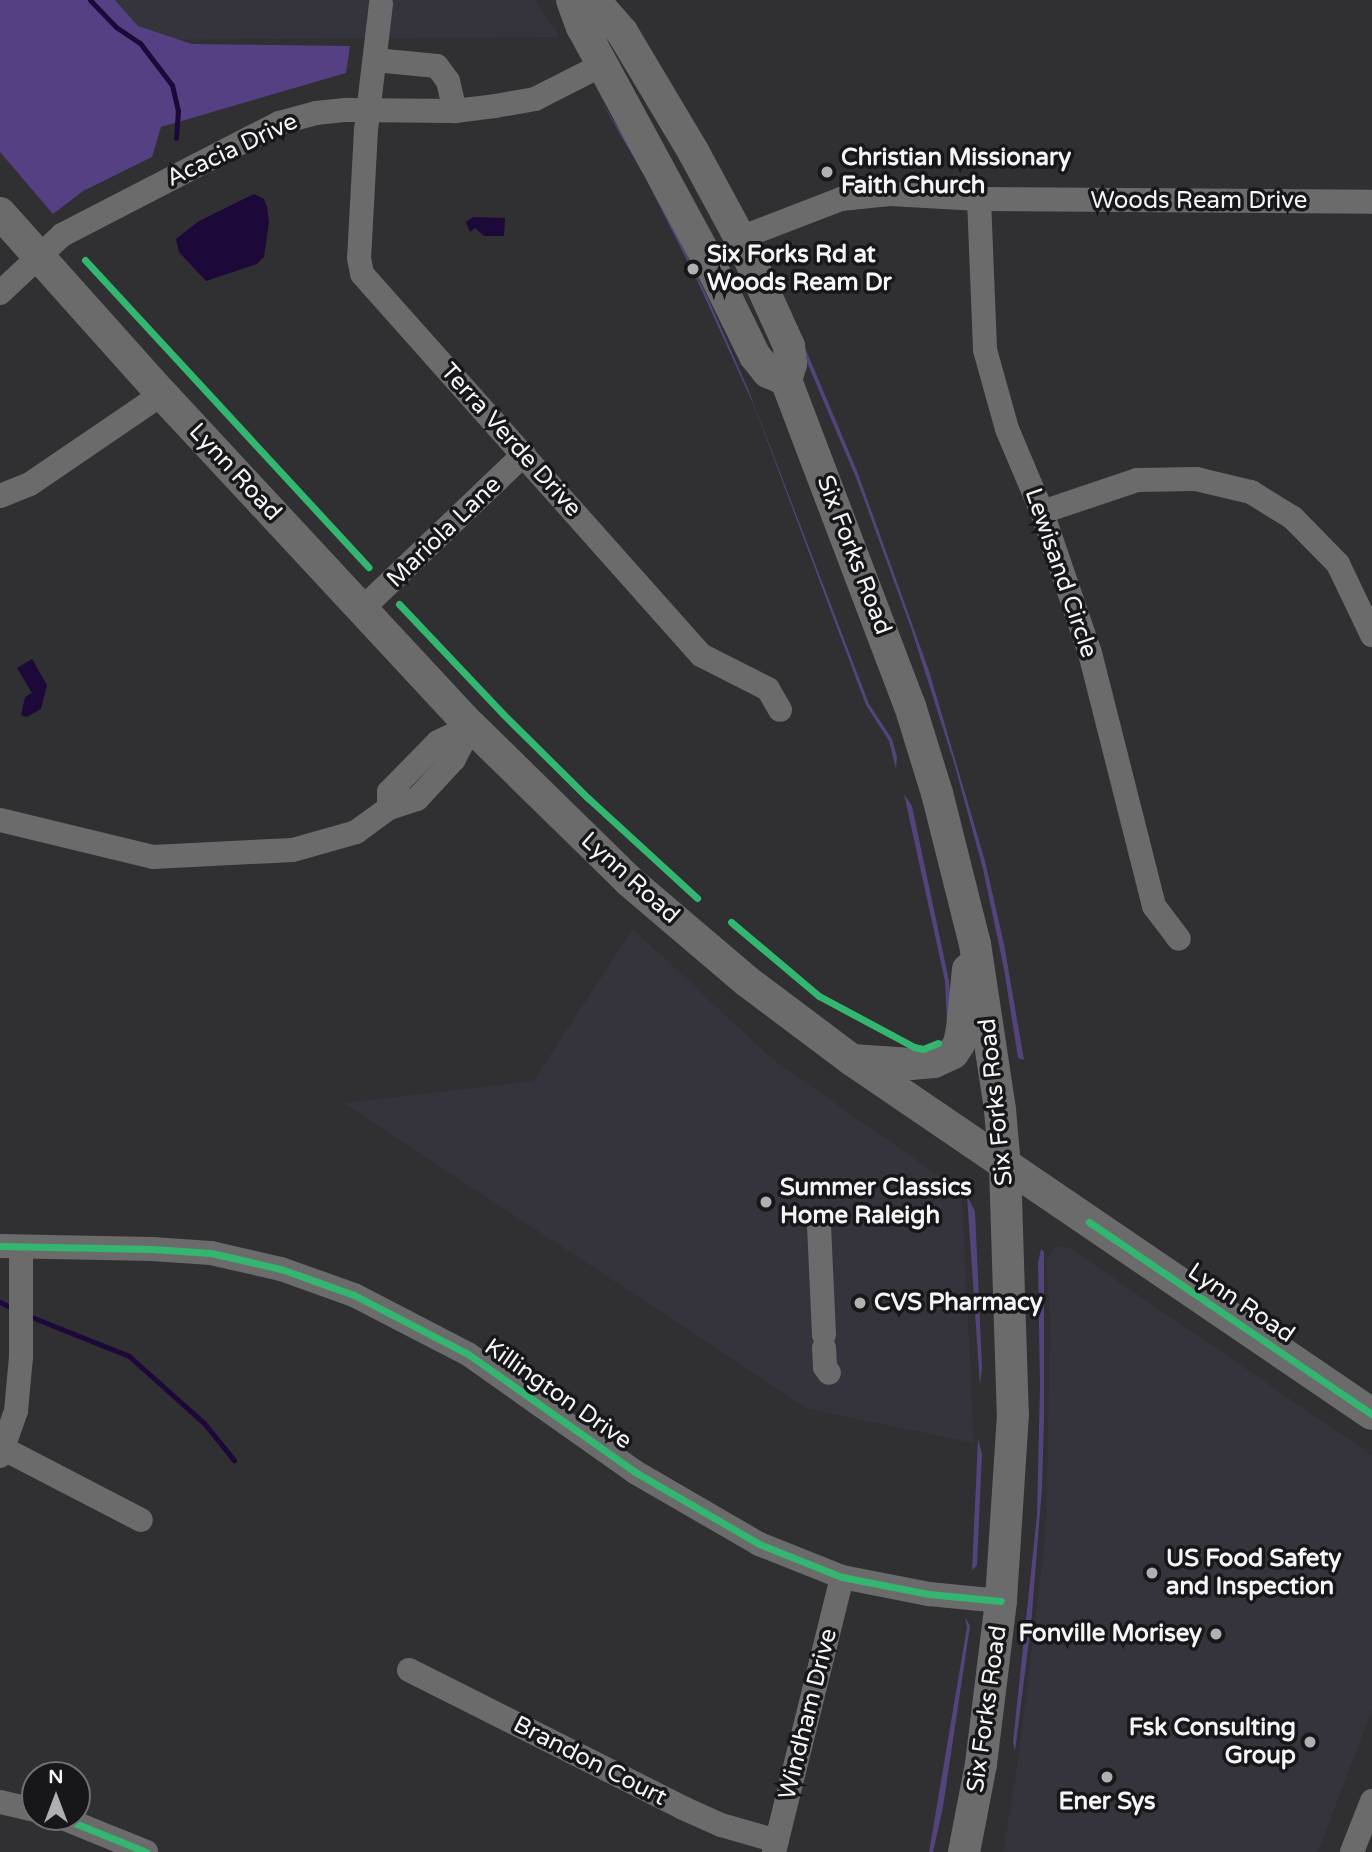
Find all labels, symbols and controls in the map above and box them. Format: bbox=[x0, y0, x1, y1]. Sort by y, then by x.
street label: Acacia Drive bbox=[162, 107, 302, 193]
place label: Christian Missionary Faith Church bbox=[841, 144, 1071, 200]
marker: Christian Missionary Faith Church bbox=[819, 164, 835, 180]
street label: Woods Ream Drive bbox=[1091, 187, 1307, 215]
place label: Six Forks Rd at Woods Ream Dr bbox=[707, 241, 892, 297]
marker: Six Forks Rd at Woods Ream Dr bbox=[685, 261, 701, 277]
street label: Terra Verde Drive bbox=[435, 357, 587, 523]
street label: Lynn Road bbox=[183, 417, 287, 527]
street label: Mariola Lane bbox=[381, 470, 507, 594]
street label: Six Forks Road bbox=[810, 471, 898, 639]
street label: Lewisand Circle bbox=[1019, 485, 1103, 661]
street label: Lynn Road bbox=[575, 826, 685, 930]
street label: Six Forks Road bbox=[973, 1017, 1019, 1187]
place label: Summer Classics Home Raleigh bbox=[780, 1174, 972, 1230]
marker: Summer Classics Home Raleigh bbox=[758, 1194, 774, 1210]
street label: Lynn Road bbox=[1182, 1257, 1300, 1349]
place label: CVS Pharmacy bbox=[874, 1289, 1043, 1317]
marker: CVS Pharmacy bbox=[852, 1295, 868, 1311]
street label: Killington Drive bbox=[479, 1333, 637, 1455]
place label: US Food Safety and Inspection bbox=[1166, 1545, 1341, 1601]
marker: US Food Safety and Inspection bbox=[1144, 1565, 1160, 1581]
place label: Fonville Morisey bbox=[1018, 1620, 1202, 1648]
street label: Six Forks Road bbox=[961, 1624, 1013, 1794]
street label: Windham Drive bbox=[773, 1625, 843, 1803]
marker: Fonville Morisey bbox=[1208, 1626, 1224, 1642]
street label: Brandon Court bbox=[509, 1710, 671, 1812]
place label: Fsk Consulting Group bbox=[1129, 1714, 1296, 1770]
marker: Fsk Consulting Group bbox=[1302, 1734, 1318, 1750]
north arrow bbox=[21, 1761, 91, 1831]
text: N bbox=[48, 1766, 64, 1788]
marker: Ener Sys bbox=[1099, 1769, 1115, 1785]
place label: Ener Sys bbox=[1058, 1788, 1156, 1816]

